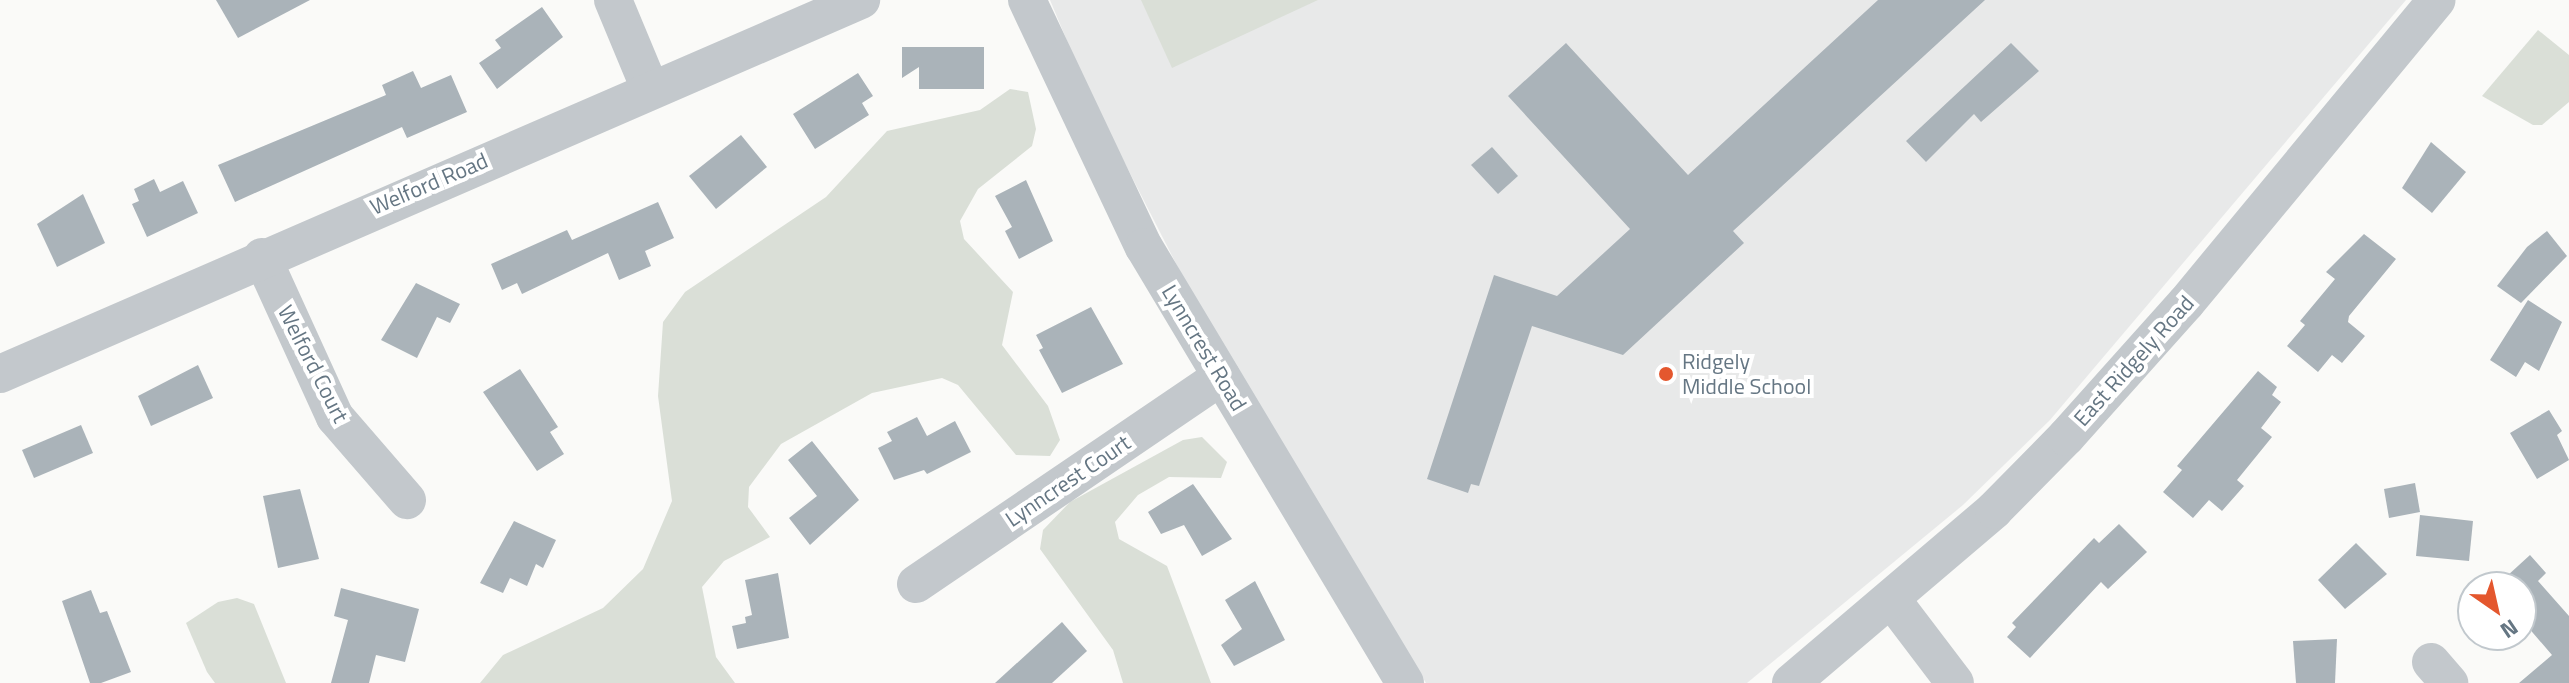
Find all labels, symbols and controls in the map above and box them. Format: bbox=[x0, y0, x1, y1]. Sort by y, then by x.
street label: Welford Road bbox=[366, 147, 492, 221]
street label: Lynncrest Road bbox=[1156, 280, 1252, 416]
street label: East Ridgely Road bbox=[2068, 290, 2200, 432]
street label: Welford Court bbox=[272, 301, 354, 427]
place label: Ridgely Middle School bbox=[1682, 348, 1811, 400]
marker: Ridgely Middle School bbox=[1657, 365, 1675, 383]
street label: Lynncrest Court bbox=[1000, 430, 1136, 532]
north arrow bbox=[2457, 571, 2537, 651]
text: N bbox=[2493, 611, 2525, 648]

